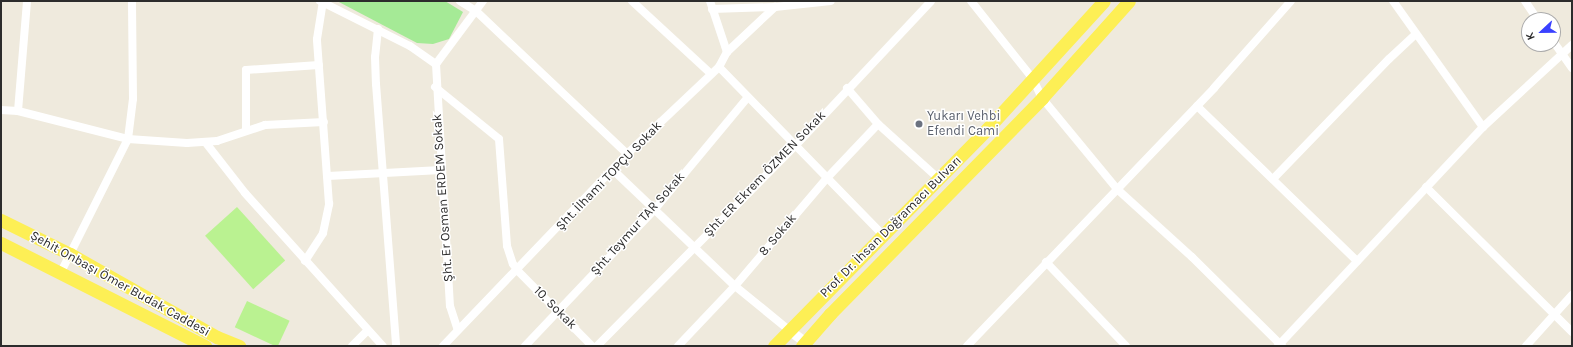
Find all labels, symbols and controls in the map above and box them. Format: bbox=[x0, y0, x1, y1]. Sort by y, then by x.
north arrow bbox=[1521, 12, 1561, 52]
text: K bbox=[1523, 31, 1538, 42]
street label: Şht. ER Ekrem ÖZMEN Sokak bbox=[701, 108, 829, 240]
place label: Yukarı Vehbi Efendi Cami bbox=[927, 109, 1000, 140]
street label: Şht. Er Osman ERDEM Sokak bbox=[429, 113, 457, 283]
street label: Şht. İlhami TOPÇU Sokak bbox=[553, 118, 665, 234]
marker: Yukarı Vehbi Efendi Cami bbox=[914, 119, 924, 129]
street label: Prof. Dr. İhsan Doğramacı Bulvarı bbox=[817, 153, 965, 301]
street label: Şht. Teymur TAR Sokak bbox=[588, 169, 688, 279]
street label: 8. Sokak bbox=[756, 211, 800, 259]
street label: Şehit Onbaşı Ömer Budak Caddesi bbox=[27, 228, 213, 340]
street label: 10. Sokak bbox=[530, 283, 580, 333]

